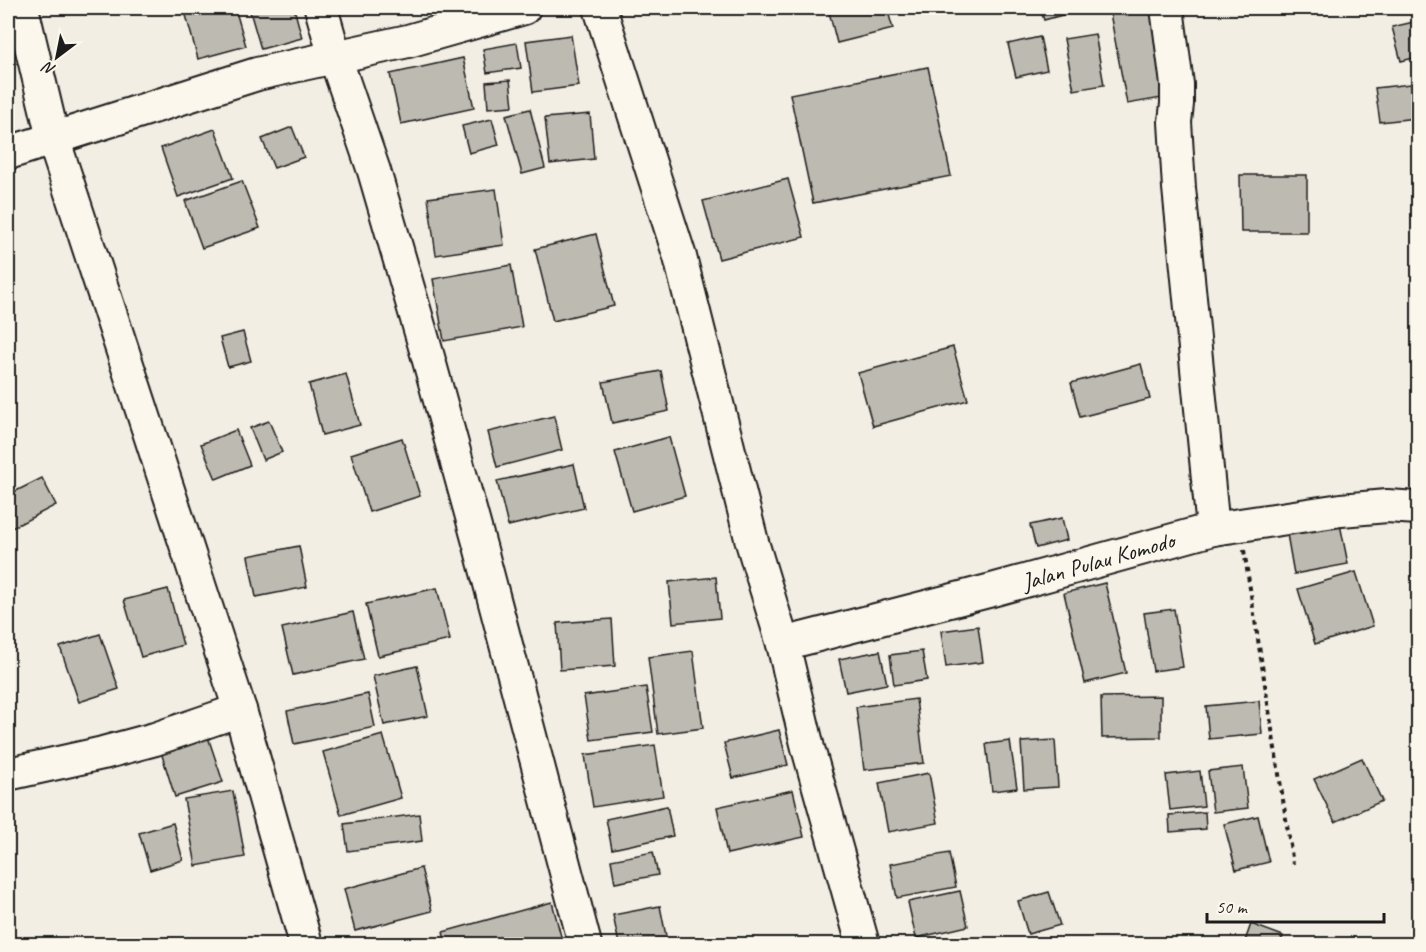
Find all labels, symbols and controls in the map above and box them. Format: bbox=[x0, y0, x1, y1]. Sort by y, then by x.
north arrow bbox=[27, 27, 87, 87]
text: N bbox=[37, 56, 59, 80]
street label: Jalan Pulau Komodo bbox=[1017, 524, 1180, 597]
scale bar bbox=[1207, 886, 1384, 924]
text: 50 m bbox=[1216, 896, 1249, 918]

